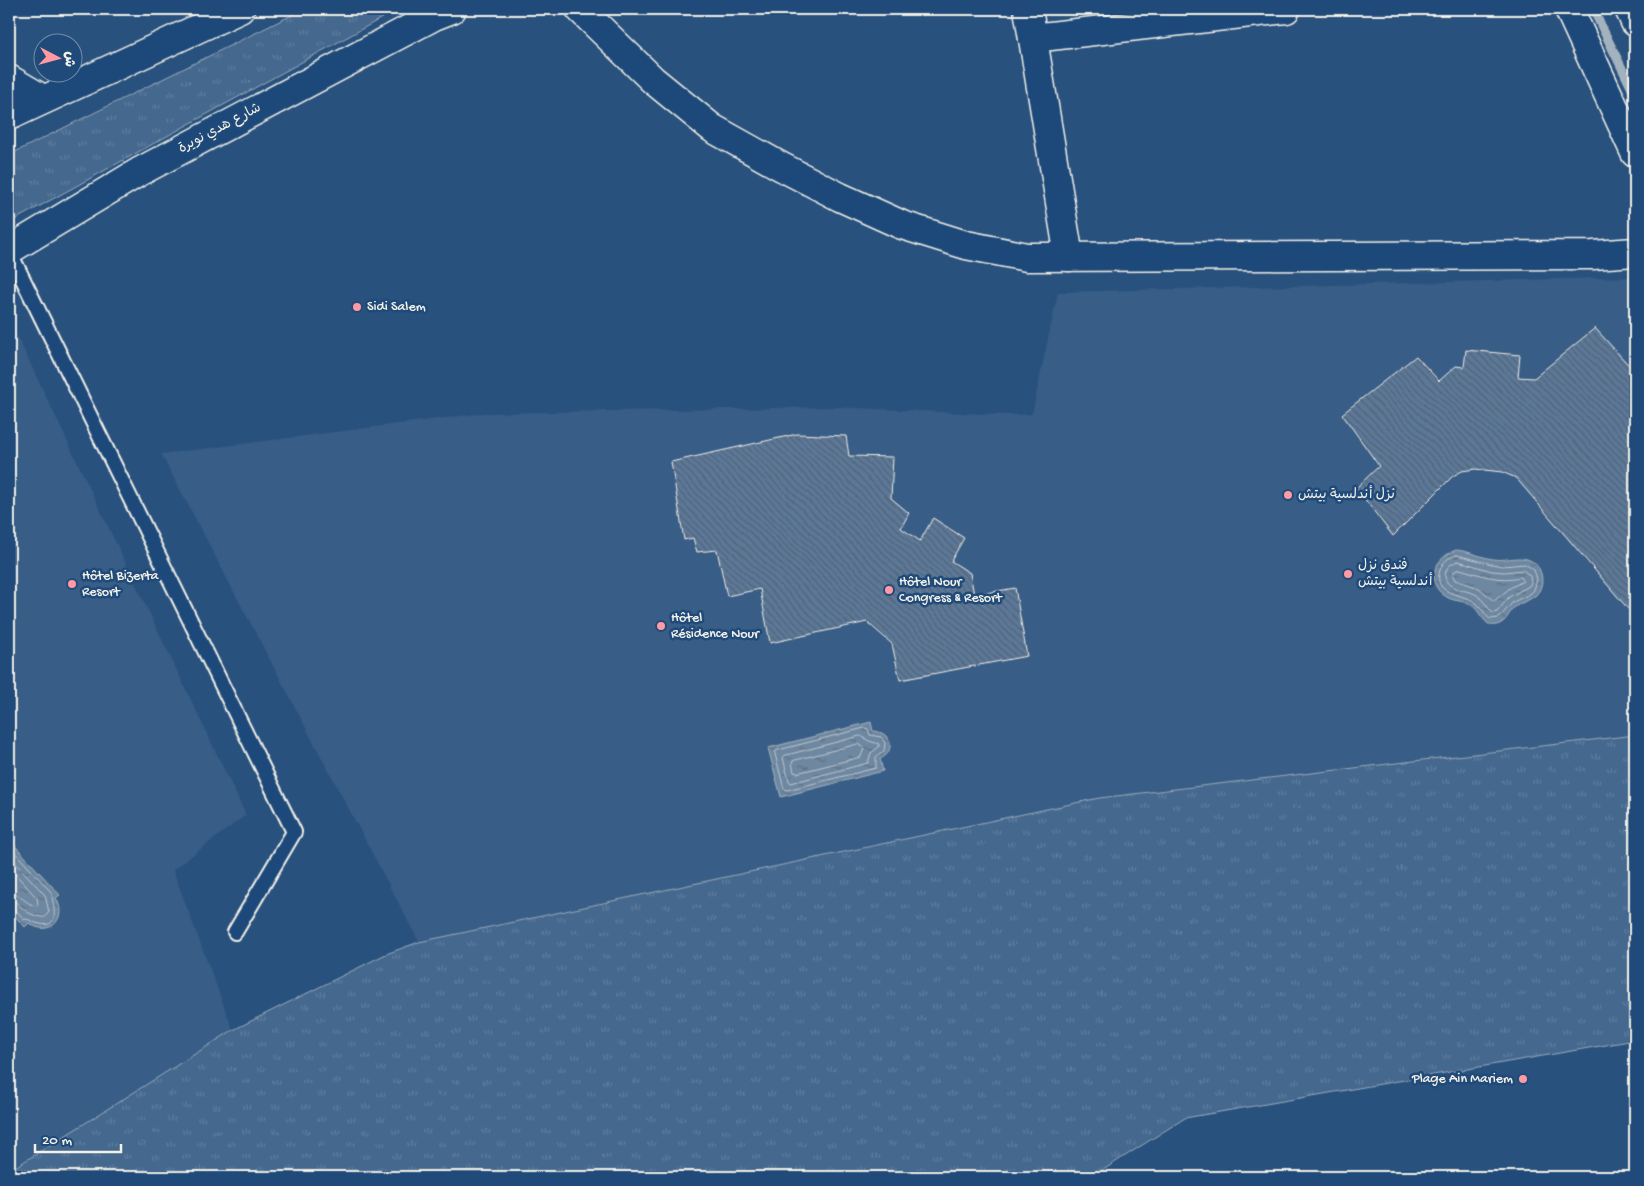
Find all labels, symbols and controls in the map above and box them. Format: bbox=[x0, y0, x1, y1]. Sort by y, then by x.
north arrow bbox=[32, 32, 82, 82]
text: ش bbox=[59, 51, 78, 68]
street label: شارع هدي نويرة bbox=[176, 100, 264, 158]
place label: Sidi Salem bbox=[367, 299, 426, 316]
marker: Sidi Salem bbox=[351, 301, 363, 313]
place label: نزل أندلسية بيتش bbox=[1298, 485, 1395, 504]
marker: نزل أندلسية بيتش bbox=[1282, 489, 1294, 501]
place label: فندق نزل أندلسية بيتش bbox=[1358, 558, 1433, 591]
place label: Hôtel Bizerta Resort bbox=[82, 568, 160, 601]
marker: فندق نزل أندلسية بيتش bbox=[1342, 568, 1354, 580]
place label: Hôtel Nour Congress & Resort bbox=[899, 574, 1003, 607]
marker: Hôtel Bizerta Resort bbox=[66, 578, 78, 590]
marker: Hôtel Nour Congress & Resort bbox=[883, 584, 895, 596]
place label: Hôtel Résidence Nour bbox=[671, 610, 760, 643]
marker: Hôtel Résidence Nour bbox=[655, 620, 667, 632]
place label: Plage Ain Mariem bbox=[1411, 1071, 1513, 1088]
marker: Plage Ain Mariem bbox=[1517, 1073, 1529, 1085]
scale bar bbox=[35, 1121, 121, 1153]
text: 20 m bbox=[42, 1132, 72, 1150]

